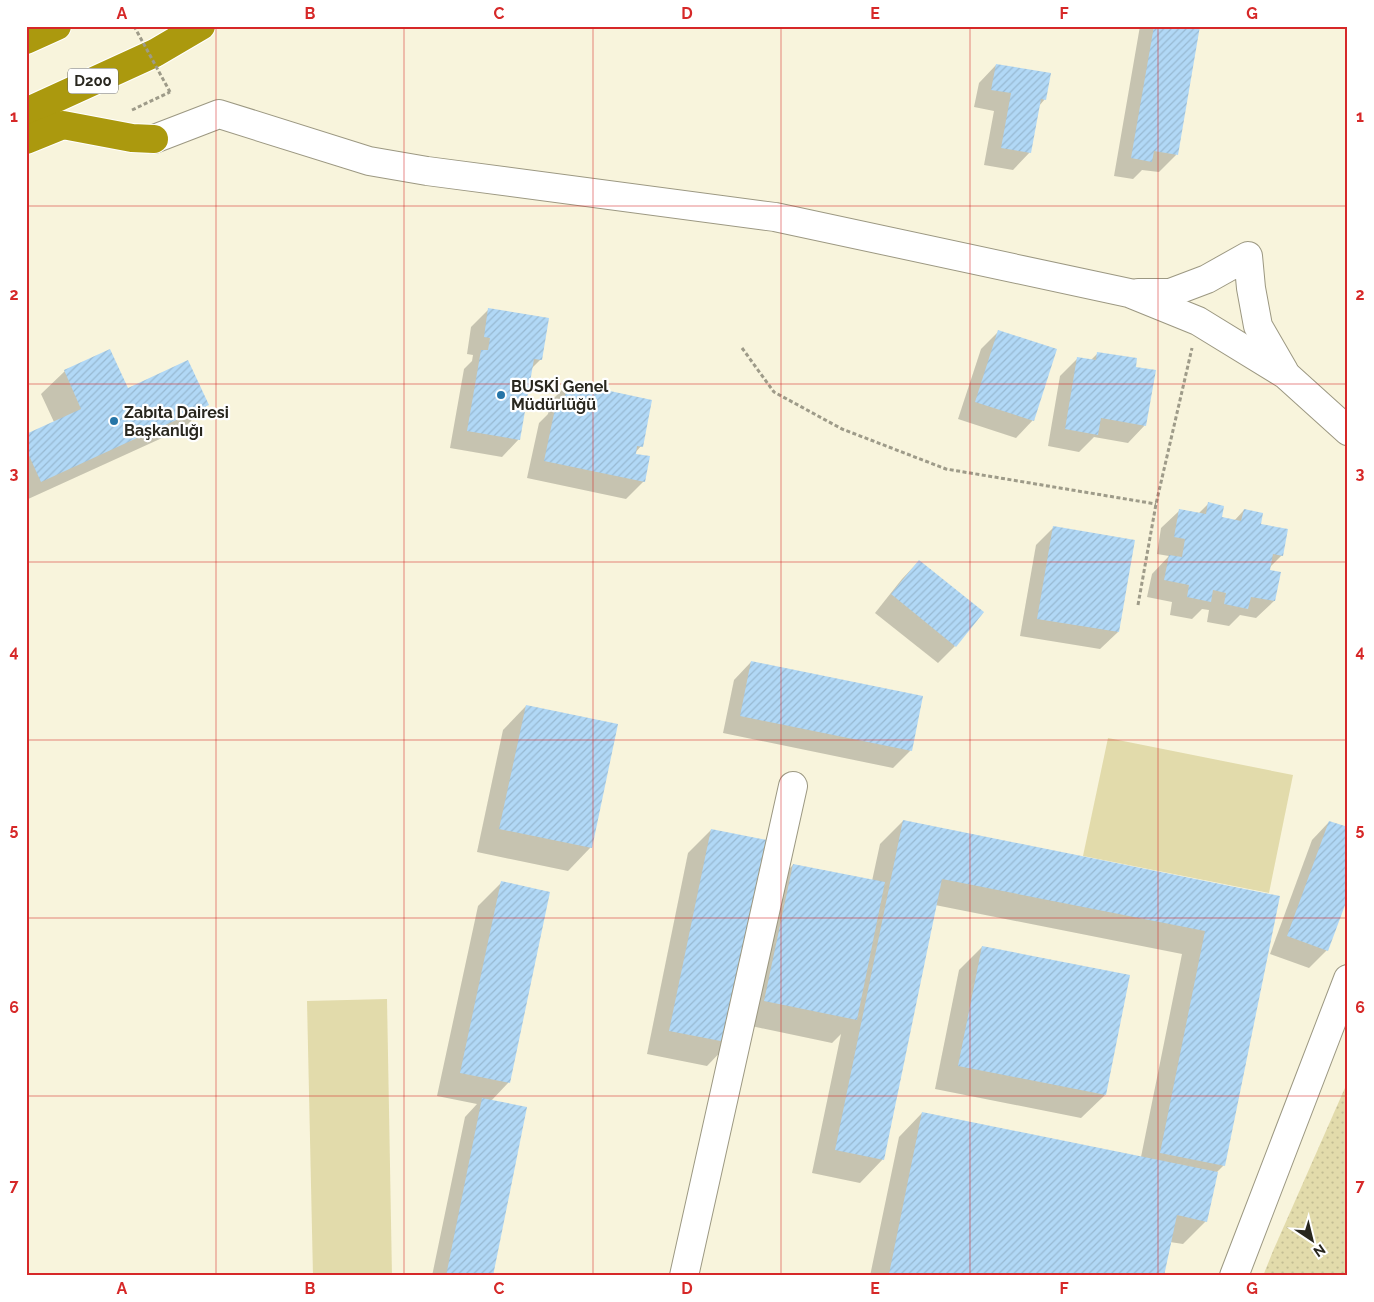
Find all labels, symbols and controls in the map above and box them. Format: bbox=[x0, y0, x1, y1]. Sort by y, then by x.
text: A bbox=[117, 4, 128, 23]
text: B bbox=[305, 4, 316, 23]
text: C bbox=[494, 4, 505, 23]
text: D bbox=[681, 4, 693, 23]
text: E bbox=[870, 4, 880, 23]
text: F bbox=[1059, 4, 1069, 23]
text: G bbox=[1246, 4, 1258, 23]
road number: D200 bbox=[68, 68, 118, 94]
text: 1 bbox=[10, 107, 18, 126]
text: 1 bbox=[1356, 107, 1364, 126]
text: 2 bbox=[9, 285, 19, 304]
text: 2 bbox=[1355, 285, 1365, 304]
place label: BUSKİ Genel Müdürlüğü bbox=[511, 376, 609, 414]
marker: BUSKİ Genel Müdürlüğü bbox=[495, 389, 507, 401]
place label: Zabıta Dairesi Başkanlığı bbox=[124, 403, 229, 440]
marker: Zabıta Dairesi Başkanlığı bbox=[108, 415, 120, 427]
text: 3 bbox=[10, 464, 19, 483]
text: 3 bbox=[1356, 464, 1365, 483]
text: 4 bbox=[9, 642, 19, 661]
text: 4 bbox=[1355, 642, 1365, 661]
text: 5 bbox=[10, 820, 19, 839]
text: 5 bbox=[1356, 820, 1365, 839]
text: 6 bbox=[9, 998, 19, 1017]
text: 6 bbox=[1355, 998, 1365, 1017]
text: 7 bbox=[10, 1176, 19, 1195]
text: 7 bbox=[1356, 1176, 1365, 1195]
north arrow bbox=[1286, 1214, 1336, 1264]
text: N bbox=[1310, 1241, 1328, 1260]
text: A bbox=[117, 1279, 128, 1298]
text: B bbox=[305, 1279, 316, 1298]
text: C bbox=[494, 1279, 505, 1298]
text: D bbox=[681, 1279, 693, 1298]
text: E bbox=[870, 1279, 880, 1298]
text: F bbox=[1059, 1279, 1069, 1298]
text: G bbox=[1246, 1279, 1258, 1298]

